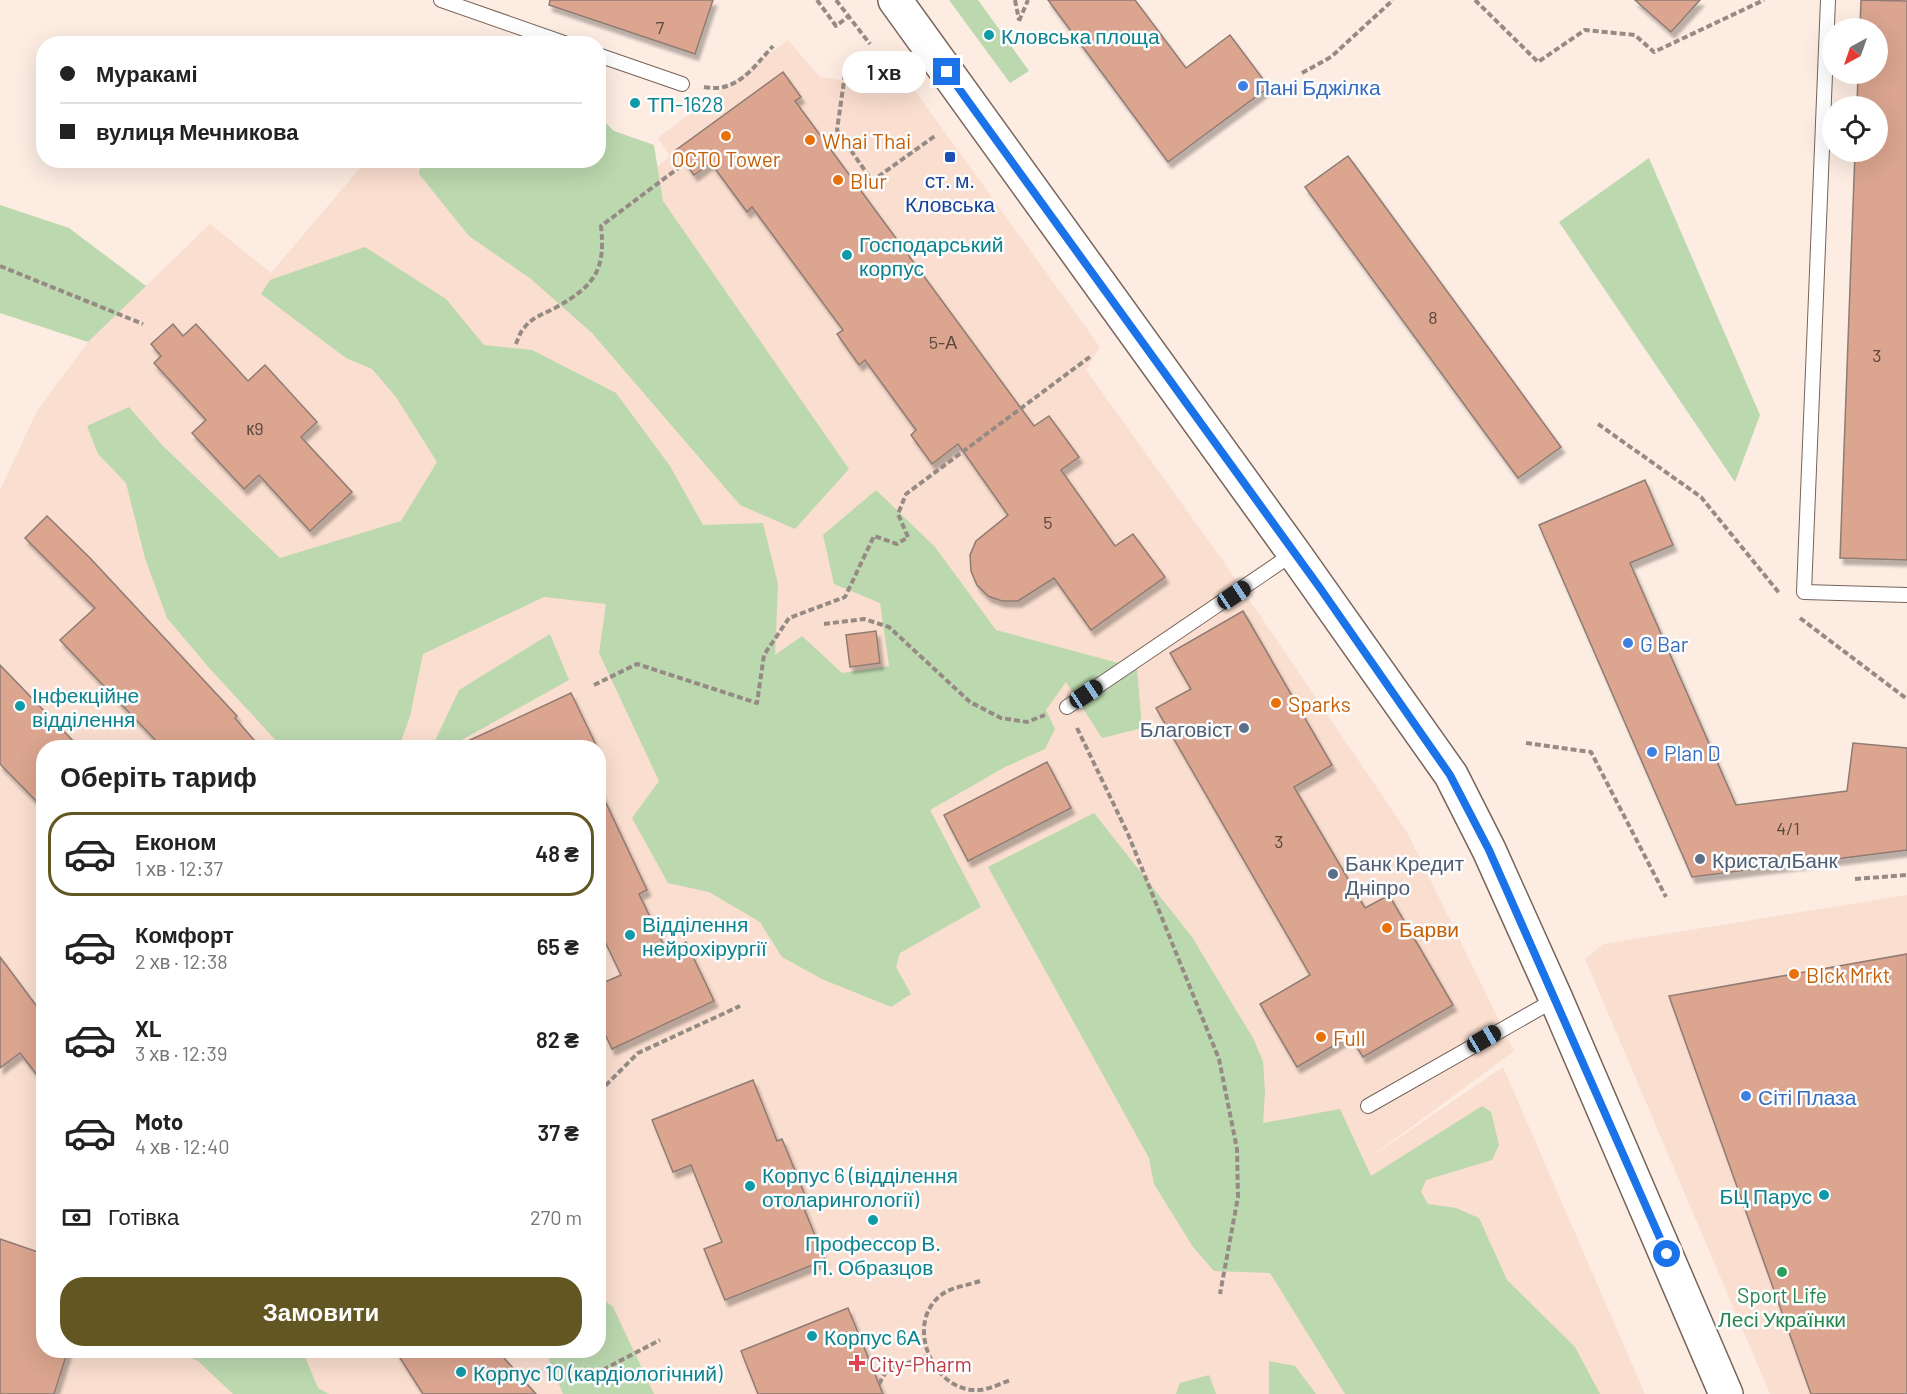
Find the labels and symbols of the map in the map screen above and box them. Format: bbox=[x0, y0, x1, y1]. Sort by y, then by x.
house number: 7 bbox=[656, 16, 665, 38]
north arrow bbox=[1822, 18, 1888, 84]
place label: Кловська площа bbox=[1001, 23, 1160, 48]
marker: Кловська площа bbox=[982, 28, 996, 42]
callout: 1 хв bbox=[842, 51, 926, 93]
route end bbox=[933, 58, 960, 85]
place label: Пані Бджілка bbox=[1255, 74, 1381, 99]
marker: Пані Бджілка bbox=[1236, 79, 1250, 93]
place label: ТП-1628 bbox=[647, 91, 724, 116]
marker: ТП-1628 bbox=[628, 96, 642, 110]
place label: Whai Thai bbox=[822, 128, 911, 153]
marker: OCTO Tower bbox=[719, 129, 733, 143]
marker: Whai Thai bbox=[803, 133, 817, 147]
place label: OCTO Tower bbox=[672, 146, 781, 171]
marker: ст. м. Кловська bbox=[943, 150, 957, 164]
place label: ст. м. Кловська bbox=[905, 167, 995, 216]
place label: Blur bbox=[850, 168, 887, 193]
marker: Blur bbox=[831, 173, 845, 187]
place label: Господарський корпус bbox=[859, 231, 1003, 280]
marker: Господарський корпус bbox=[840, 248, 854, 262]
house number: 8 bbox=[1428, 306, 1438, 328]
house number: 5-А bbox=[929, 331, 957, 353]
house number: 3 bbox=[1872, 344, 1882, 366]
house number: к9 bbox=[246, 417, 264, 439]
house number: 5 bbox=[1043, 511, 1053, 533]
car bbox=[1214, 577, 1254, 613]
place label: G Bar bbox=[1640, 631, 1689, 656]
marker: G Bar bbox=[1621, 636, 1635, 650]
car bbox=[1066, 676, 1106, 712]
place label: Інфекційне відділення bbox=[32, 682, 139, 731]
place label: Sparks bbox=[1288, 691, 1351, 716]
marker: Sparks bbox=[1269, 696, 1283, 710]
marker: Інфекційне відділення bbox=[13, 699, 27, 713]
place label: Благовіст bbox=[1140, 716, 1232, 741]
marker: Благовіст bbox=[1237, 721, 1251, 735]
place label: Plan D bbox=[1664, 740, 1721, 765]
marker: Plan D bbox=[1645, 745, 1659, 759]
house number: 4/1 bbox=[1776, 817, 1800, 839]
house number: 3 bbox=[1274, 830, 1284, 852]
place label: КристалБанк bbox=[1712, 847, 1839, 872]
place label: Банк Кредит Дніпро bbox=[1345, 850, 1465, 899]
marker: КристалБанк bbox=[1693, 852, 1707, 866]
marker: Банк Кредит Дніпро bbox=[1326, 867, 1340, 881]
place label: Відділення нейрохірургії bbox=[642, 911, 767, 960]
place label: Барви bbox=[1399, 916, 1459, 941]
marker: Барви bbox=[1380, 921, 1394, 935]
marker: Відділення нейрохірургії bbox=[623, 928, 637, 942]
place label: Blck Mrkt bbox=[1806, 962, 1890, 987]
marker: Blck Mrkt bbox=[1787, 967, 1801, 981]
car bbox=[1464, 1022, 1504, 1056]
place label: Full bbox=[1333, 1025, 1366, 1050]
marker: Full bbox=[1314, 1030, 1328, 1044]
place label: Сіті Плаза bbox=[1758, 1084, 1857, 1109]
marker: Сіті Плаза bbox=[1739, 1089, 1753, 1103]
place label: Корпус 6 (відділення отоларингології) bbox=[762, 1162, 958, 1211]
marker: Корпус 6 (відділення отоларингології) bbox=[743, 1179, 757, 1193]
place label: БЦ Парус bbox=[1720, 1183, 1812, 1208]
marker: БЦ Парус bbox=[1817, 1188, 1831, 1202]
marker: Профессор В. П. Образцов bbox=[866, 1213, 880, 1227]
place label: Профессор В. П. Образцов bbox=[805, 1230, 941, 1279]
route start bbox=[1653, 1240, 1680, 1267]
marker: Sport Life Лесі Українки bbox=[1775, 1265, 1789, 1279]
place label: Sport Life Лесі Українки bbox=[1718, 1282, 1846, 1331]
place label: Корпус 6А bbox=[824, 1324, 921, 1349]
marker: Корпус 6А bbox=[805, 1329, 819, 1343]
place label: City-Pharm bbox=[869, 1351, 972, 1376]
marker: City-Pharm bbox=[850, 1356, 864, 1370]
place label: Корпус 10 (кардіологічний) bbox=[473, 1360, 723, 1385]
marker: Корпус 10 (кардіологічний) bbox=[454, 1365, 468, 1379]

